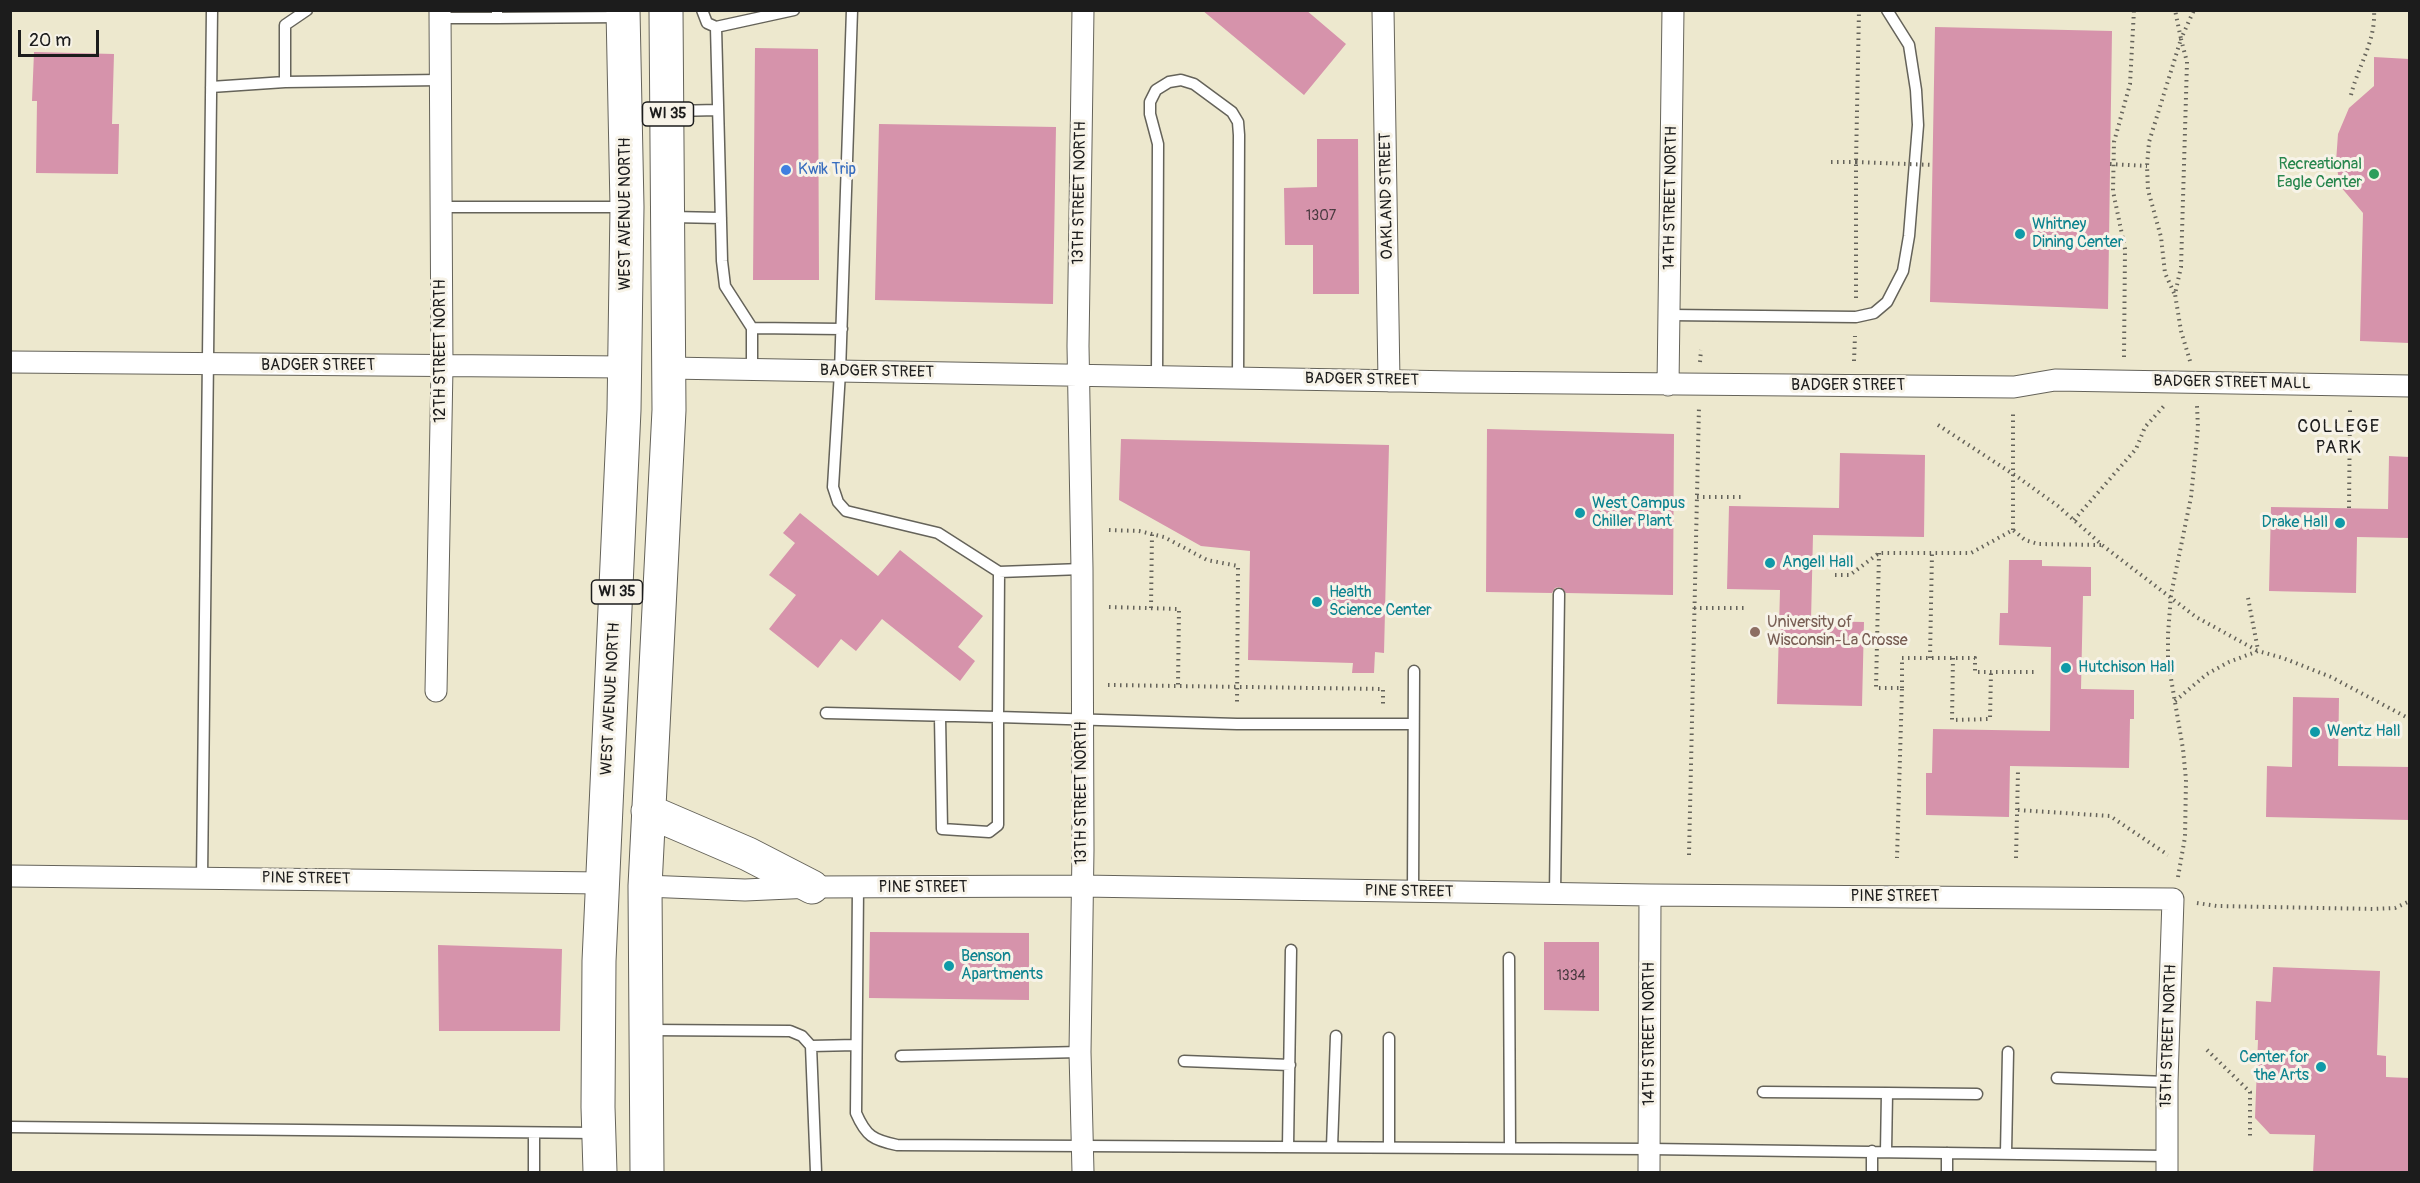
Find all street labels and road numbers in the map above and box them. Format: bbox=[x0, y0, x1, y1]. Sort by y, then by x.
road number: WI 35 bbox=[642, 102, 694, 126]
street label: 13TH STREET NORTH bbox=[1069, 121, 1091, 265]
street label: 14TH STREET NORTH bbox=[1660, 126, 1682, 270]
street label: OAKLAND STREET bbox=[1376, 132, 1398, 260]
street label: WEST AVENUE NORTH bbox=[616, 138, 636, 290]
street label: 12TH STREET NORTH bbox=[431, 279, 451, 423]
street label: BADGER STREET bbox=[261, 356, 375, 376]
street label: BADGER STREET bbox=[820, 361, 934, 383]
street label: BADGER STREET bbox=[1305, 369, 1419, 391]
street label: BADGER STREET MALL bbox=[2153, 372, 2311, 394]
street label: BADGER STREET bbox=[1791, 376, 1905, 396]
road number: WI 35 bbox=[592, 580, 642, 604]
street label: WEST AVENUE NORTH bbox=[597, 622, 625, 776]
street label: 13TH STREET NORTH bbox=[1072, 721, 1092, 865]
street label: PINE STREET bbox=[261, 869, 351, 889]
street label: PINE STREET bbox=[879, 878, 967, 898]
street label: PINE STREET bbox=[1364, 882, 1454, 902]
street label: PINE STREET bbox=[1851, 887, 1939, 907]
street label: 14TH STREET NORTH bbox=[1640, 962, 1660, 1106]
street label: 15TH STREET NORTH bbox=[2157, 964, 2181, 1108]

